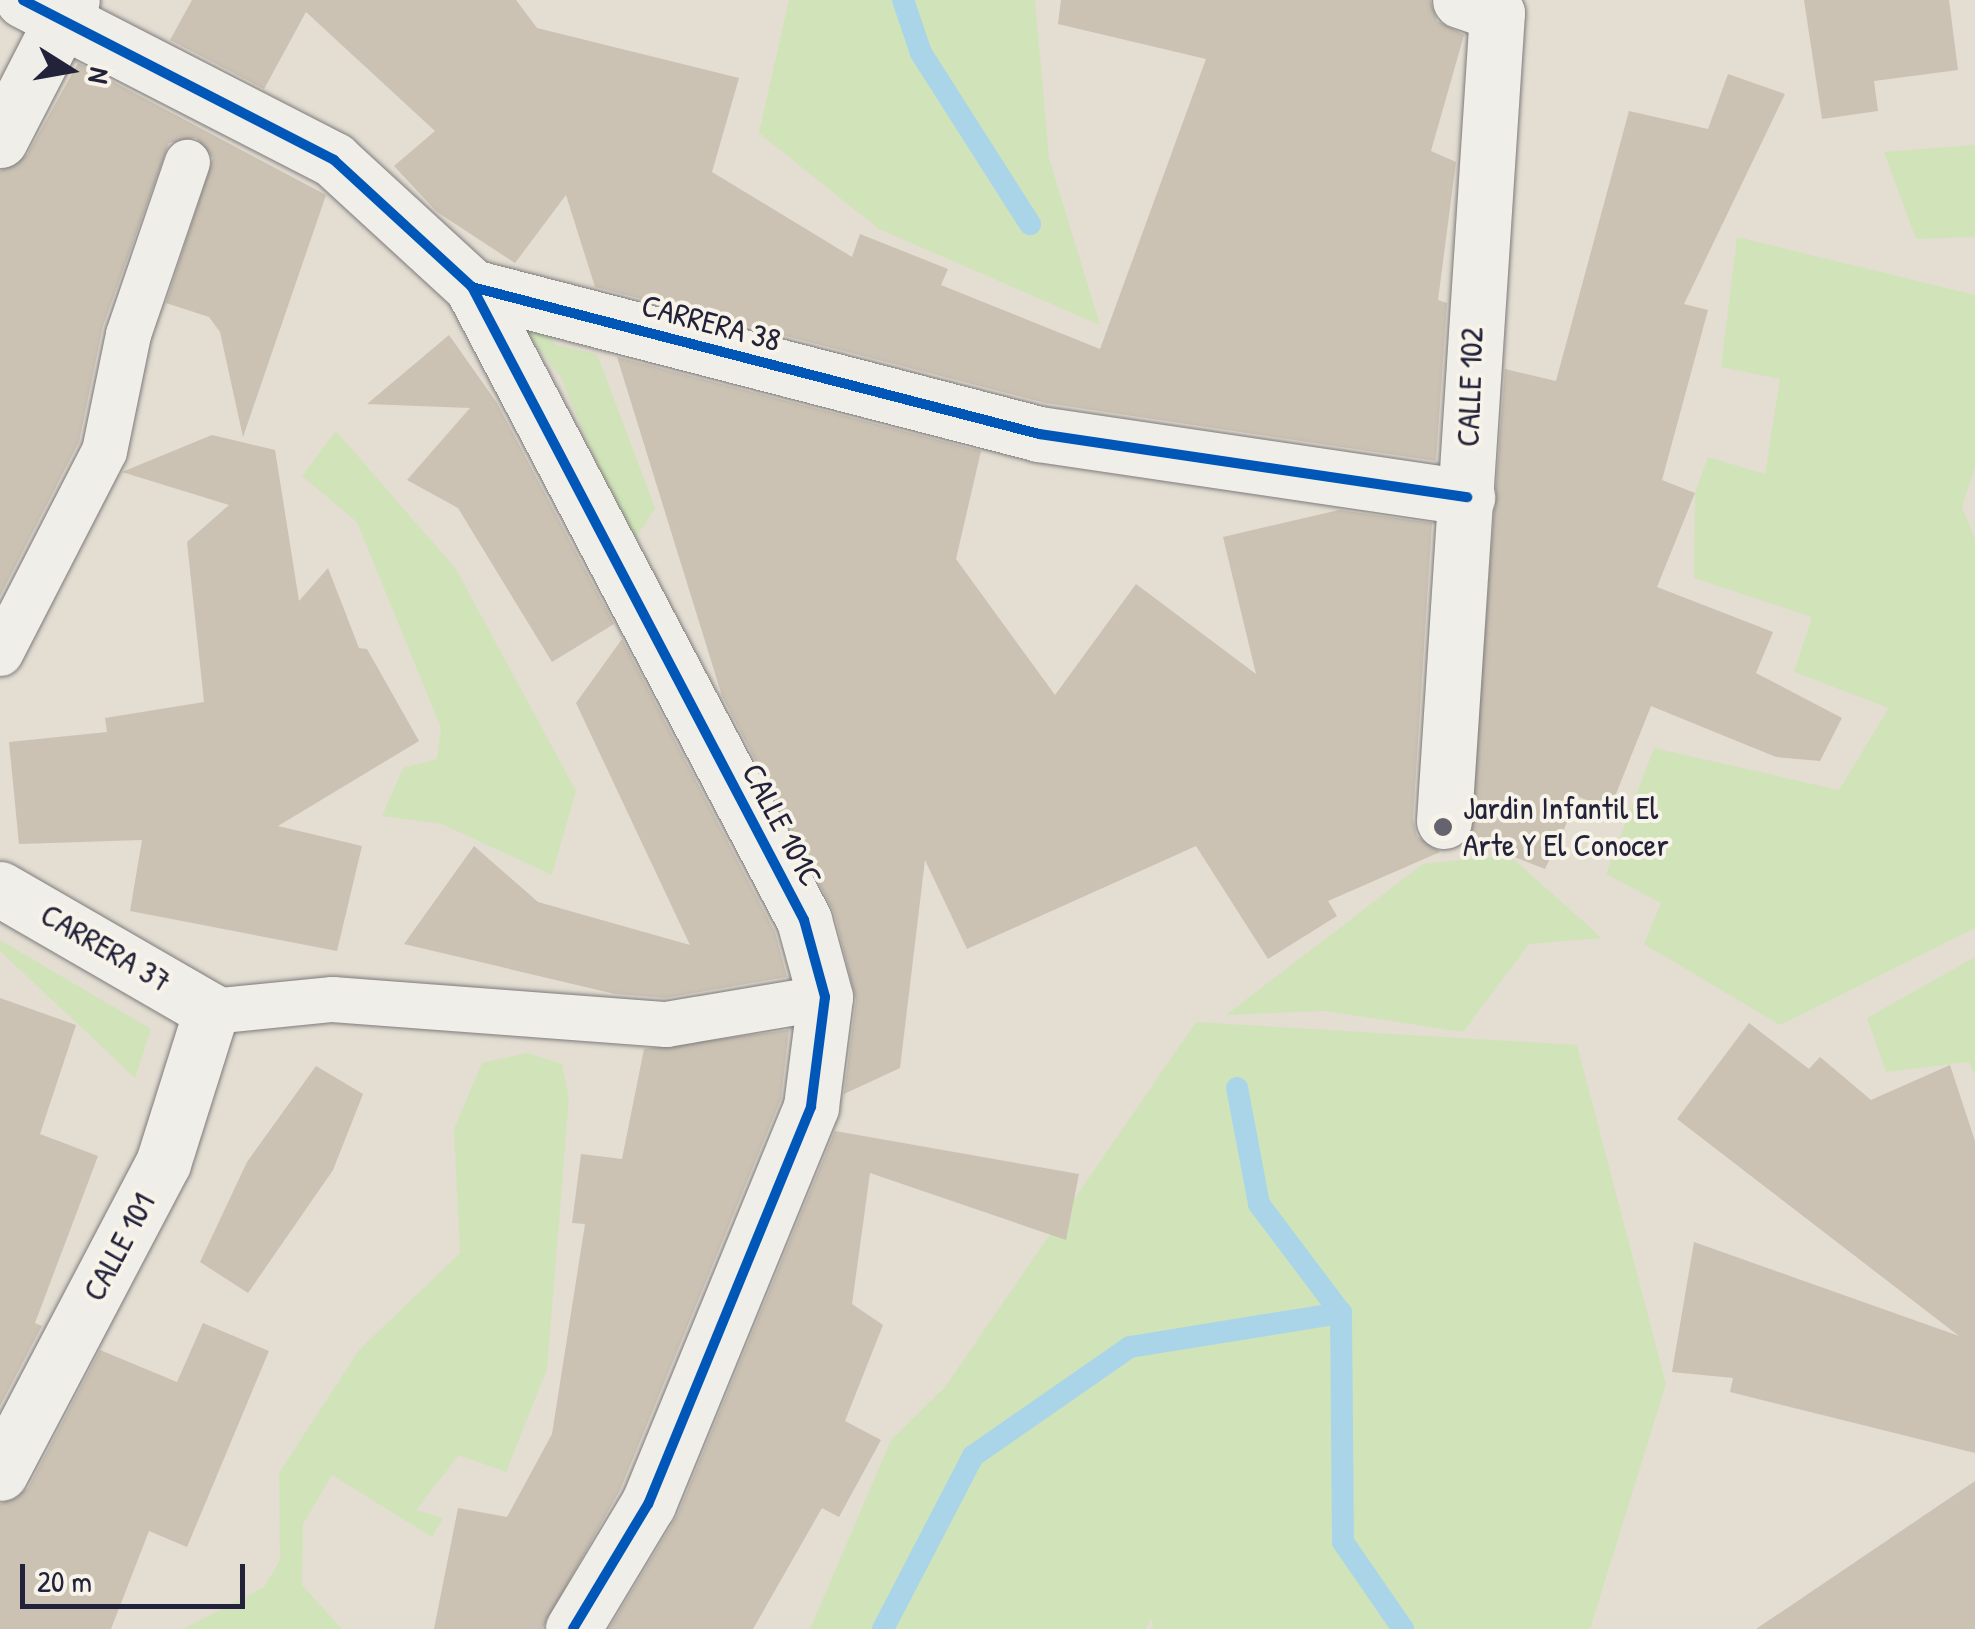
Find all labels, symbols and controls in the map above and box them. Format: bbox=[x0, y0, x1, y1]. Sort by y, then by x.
north arrow bbox=[20, 20, 120, 120]
text: N bbox=[79, 65, 120, 87]
street label: CARRERA 38 bbox=[637, 286, 785, 360]
street label: CALLE 102 bbox=[1449, 327, 1491, 447]
street label: CALLE 101C bbox=[734, 757, 830, 893]
place label: Jardin Infantil El Arte Y El Conocer bbox=[1463, 790, 1669, 865]
marker: Jardin Infantil El Arte Y El Conocer bbox=[1432, 816, 1454, 838]
street label: CARRERA 37 bbox=[34, 895, 178, 1001]
street label: CALLE 101 bbox=[75, 1187, 163, 1307]
scale bar bbox=[25, 1544, 250, 1606]
text: 20 m bbox=[37, 1561, 92, 1601]

